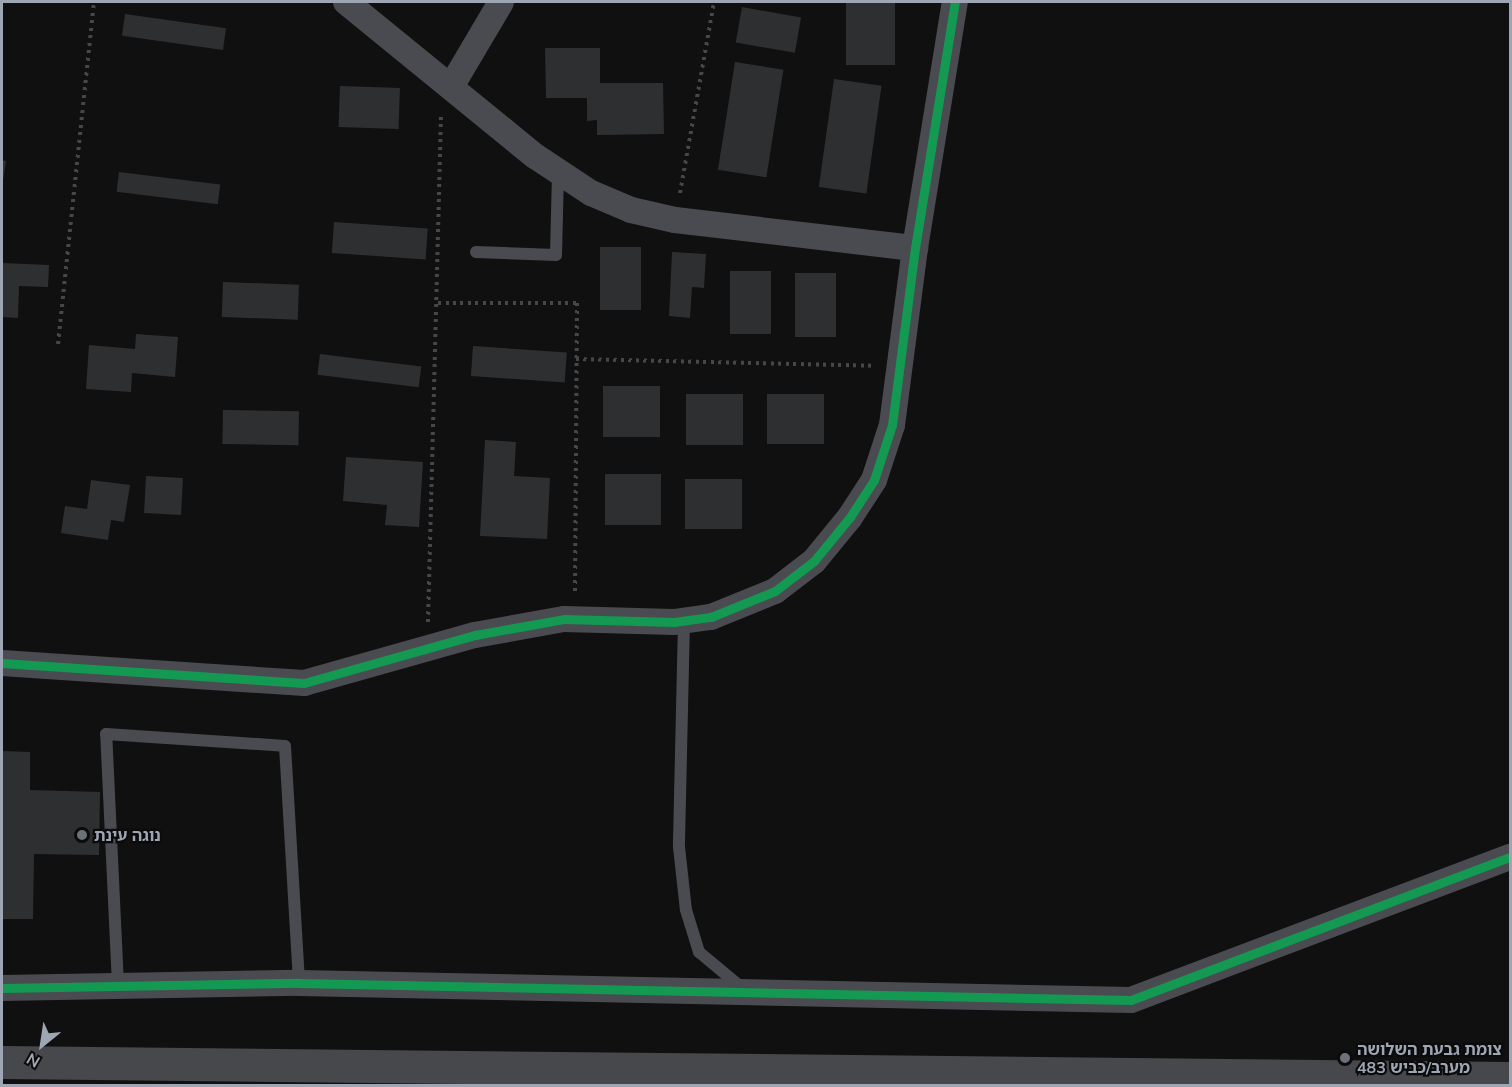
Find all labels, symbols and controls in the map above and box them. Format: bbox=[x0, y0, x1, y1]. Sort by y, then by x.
place label: נוגה עינת bbox=[94, 825, 161, 845]
marker: נוגה עינת bbox=[75, 828, 89, 842]
north arrow bbox=[12, 1015, 72, 1075]
place label: צומת גבעת השלושה מערב/כביש 483 bbox=[1357, 1039, 1502, 1077]
text: N bbox=[23, 1049, 43, 1072]
marker: צומת גבעת השלושה מערב/כביש 483 bbox=[1338, 1051, 1352, 1065]

